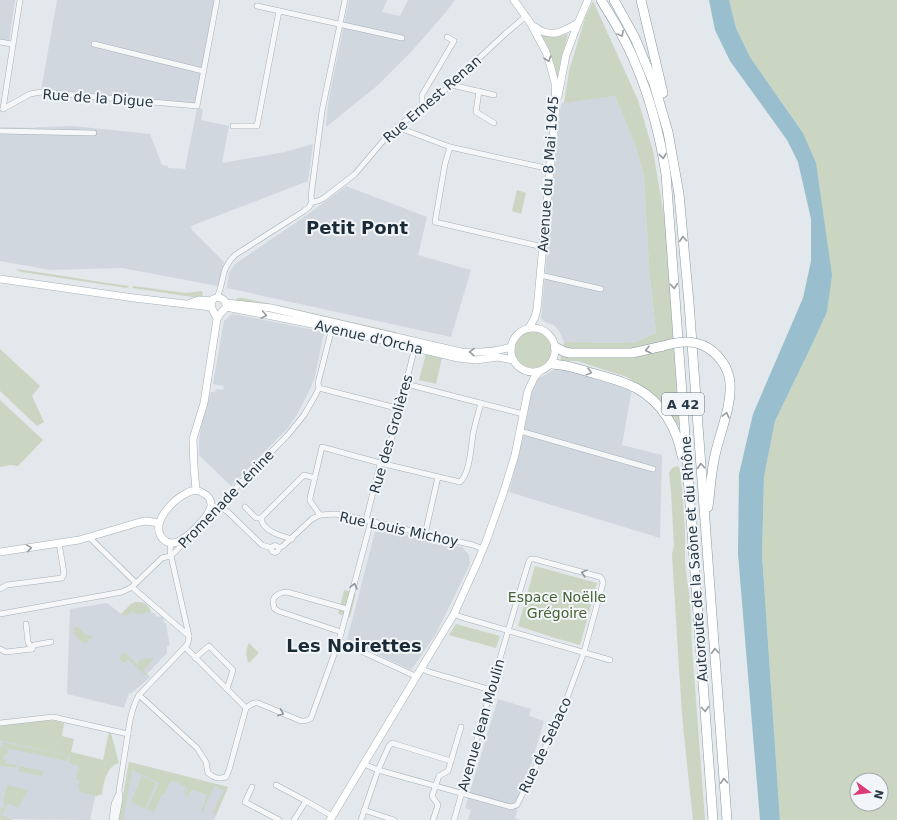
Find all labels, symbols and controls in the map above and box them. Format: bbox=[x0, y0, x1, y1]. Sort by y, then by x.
one-way arrow bbox=[616, 30, 623, 37]
street label: Rue Ernest Renan bbox=[380, 52, 484, 146]
one-way arrow bbox=[543, 55, 552, 62]
street label: Rue de la Digue bbox=[42, 86, 154, 110]
street label: Avenue du 8 Mai 1945 bbox=[535, 95, 561, 253]
one-way arrow bbox=[658, 153, 667, 159]
district label: Petit Pont bbox=[306, 217, 408, 238]
one-way arrow bbox=[679, 236, 688, 242]
one-way arrow bbox=[670, 283, 679, 289]
one-way arrow bbox=[261, 310, 267, 319]
street label: Avenue d'Orcha bbox=[313, 317, 425, 357]
one-way arrow bbox=[644, 345, 651, 353]
one-way arrow bbox=[469, 348, 475, 356]
one-way arrow bbox=[585, 367, 592, 375]
street label: Rue des Grolières bbox=[366, 373, 416, 495]
road number: A 42 bbox=[662, 393, 704, 415]
one-way arrow bbox=[721, 412, 729, 418]
street label: Autoroute de la Saône et du Rhône bbox=[677, 436, 711, 682]
street label: Promenade Lénine bbox=[175, 447, 277, 551]
one-way arrow bbox=[696, 463, 705, 469]
street label: Rue Louis Michoy bbox=[338, 509, 460, 549]
one-way arrow bbox=[26, 544, 33, 553]
one-way arrow bbox=[581, 569, 588, 578]
one-way arrow bbox=[349, 582, 358, 589]
park label: Espace Noëlle Grégoire bbox=[508, 589, 606, 621]
district label: Les Noirettes bbox=[286, 635, 422, 656]
one-way arrow bbox=[710, 648, 719, 654]
street label: Avenue Jean Moulin bbox=[454, 657, 508, 793]
street label: Rue de Sebaco bbox=[516, 694, 574, 796]
one-way arrow bbox=[700, 706, 709, 712]
one-way arrow bbox=[278, 708, 285, 716]
north arrow bbox=[849, 772, 889, 812]
one-way arrow bbox=[720, 778, 729, 784]
text: N bbox=[871, 788, 886, 800]

